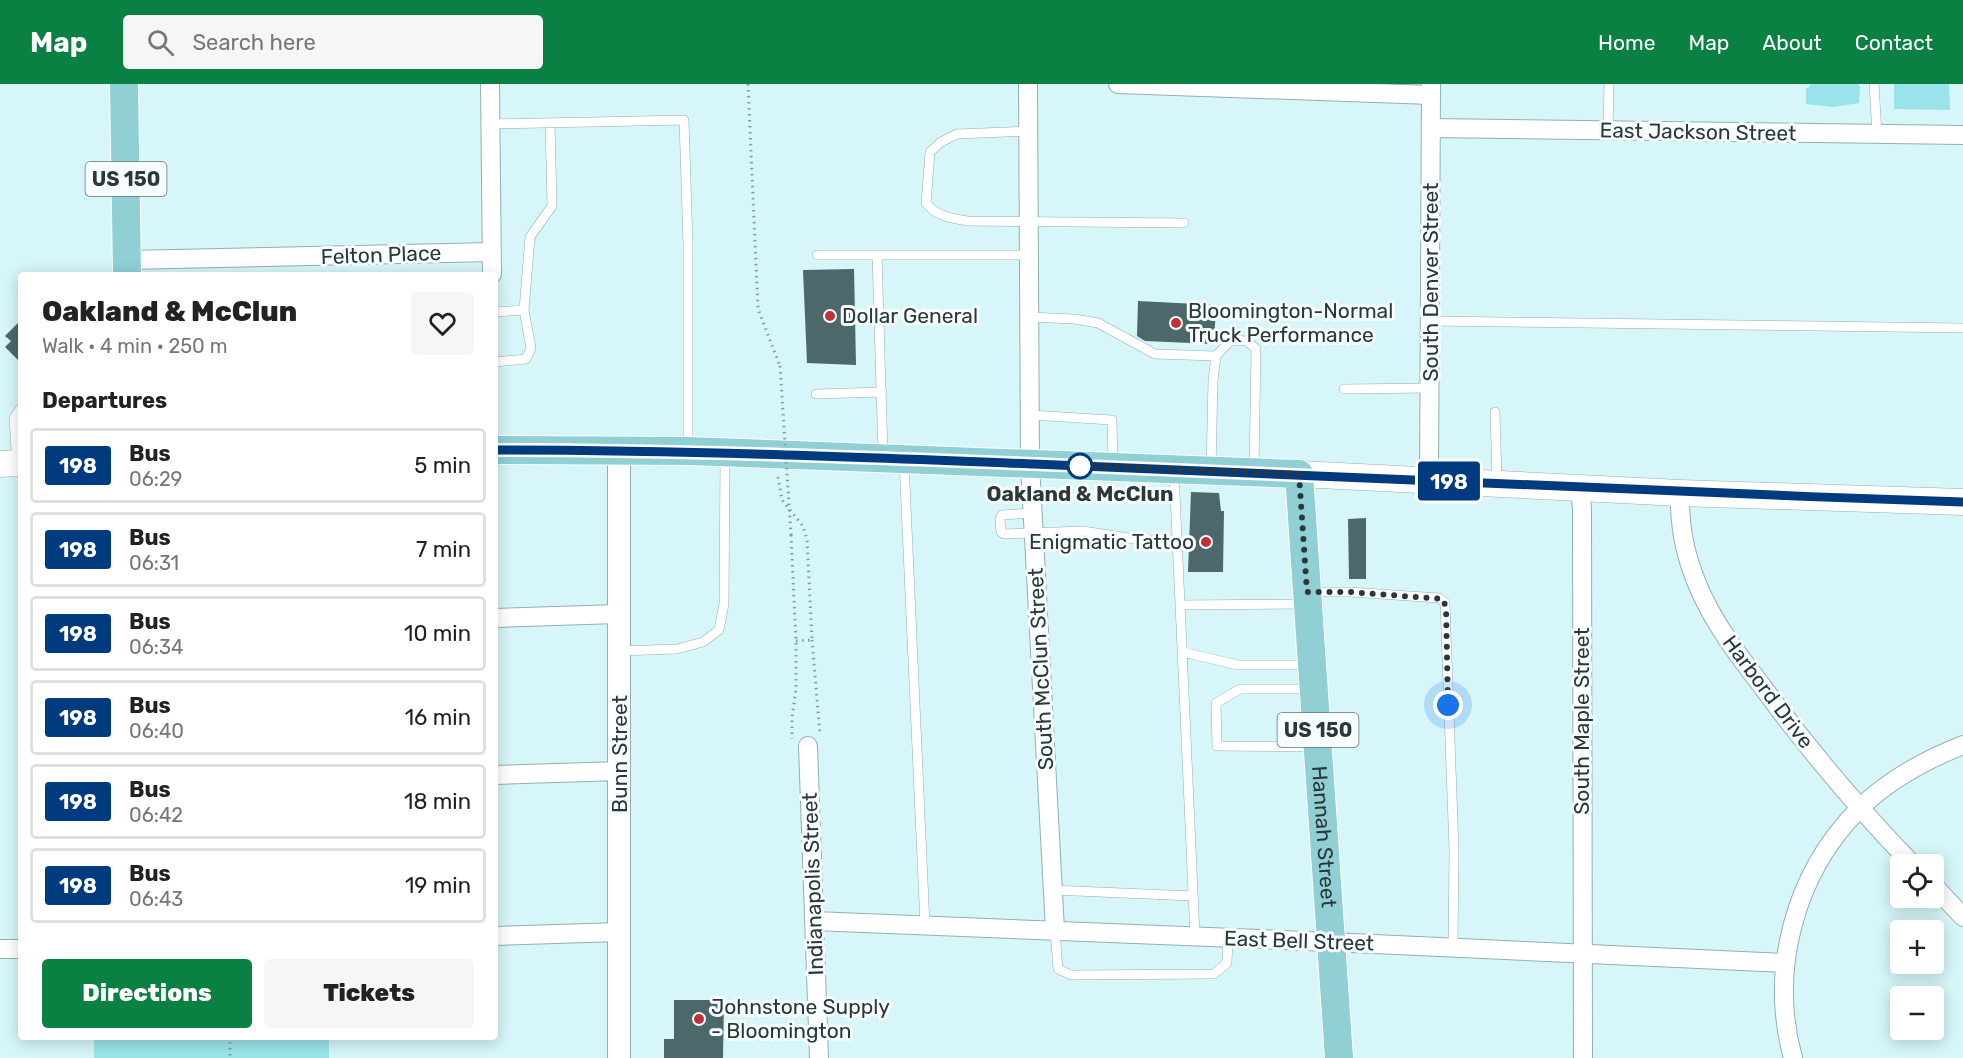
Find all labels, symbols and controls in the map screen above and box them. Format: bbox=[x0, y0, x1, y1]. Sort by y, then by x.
search box bbox=[123, 15, 543, 69]
text: Map bbox=[30, 26, 87, 59]
icon: search bbox=[144, 26, 177, 59]
text: Search here bbox=[192, 29, 316, 56]
text: Home bbox=[1598, 30, 1655, 55]
text: Map bbox=[1688, 30, 1729, 55]
text: About bbox=[1762, 30, 1822, 55]
text: Contact bbox=[1855, 30, 1933, 55]
street label: East Jackson Street bbox=[1599, 117, 1797, 146]
road number: US 150 bbox=[86, 162, 166, 196]
street label: South Denver Street bbox=[1418, 183, 1443, 381]
street label: Felton Place bbox=[320, 240, 442, 269]
button: heart bbox=[411, 292, 474, 355]
text: Oakland & McClun bbox=[42, 295, 297, 328]
place label: Bloomington-Normal Truck Performance bbox=[1188, 298, 1393, 347]
place label: Dollar General bbox=[842, 303, 978, 328]
marker: Dollar General bbox=[823, 309, 837, 323]
marker: Bloomington-Normal Truck Performance bbox=[1169, 316, 1183, 330]
text: Walk · 4 min · 250 m bbox=[42, 334, 227, 358]
text: Departures bbox=[42, 387, 167, 414]
text: Bus bbox=[129, 440, 171, 467]
text: 5 min bbox=[414, 452, 471, 479]
text: 198 bbox=[59, 453, 97, 478]
marker: Oakland & McClun bbox=[1067, 453, 1093, 479]
line badge: 198 bbox=[1414, 462, 1484, 500]
text: 06:29 bbox=[129, 467, 182, 491]
text: 198 bbox=[1430, 469, 1468, 494]
place label: Oakland & McClun bbox=[987, 481, 1173, 506]
text: Bus bbox=[129, 524, 171, 551]
place label: Enigmatic Tattoo bbox=[1029, 529, 1194, 554]
marker: Enigmatic Tattoo bbox=[1199, 535, 1213, 549]
text: 7 min bbox=[416, 536, 471, 563]
text: 198 bbox=[59, 537, 97, 562]
text: 06:31 bbox=[129, 551, 179, 575]
street label: South McClun Street bbox=[1023, 567, 1058, 771]
text: Bus bbox=[129, 608, 171, 635]
text: 10 min bbox=[404, 620, 471, 647]
text: 198 bbox=[59, 621, 97, 646]
street label: South Maple Street bbox=[1569, 627, 1594, 815]
street label: Harbord Drive bbox=[1718, 630, 1819, 753]
text: 06:34 bbox=[129, 635, 183, 659]
your location bbox=[1433, 690, 1463, 720]
text: Bus bbox=[129, 692, 171, 719]
street label: Bunn Street bbox=[607, 695, 632, 813]
text: 16 min bbox=[405, 704, 471, 731]
text: 198 bbox=[59, 705, 97, 730]
road number: US 150 bbox=[1278, 713, 1358, 747]
text: 06:40 bbox=[129, 719, 184, 743]
street label: Hannah Street bbox=[1307, 765, 1342, 909]
text: Bus bbox=[129, 776, 171, 803]
text: 18 min bbox=[404, 788, 471, 815]
text: 198 bbox=[59, 789, 97, 814]
street label: Indianapolis Street bbox=[797, 792, 828, 976]
text: 06:42 bbox=[129, 803, 183, 827]
map controls bbox=[1890, 854, 1944, 1040]
button: locate bbox=[1890, 854, 1944, 908]
text: Bus bbox=[129, 860, 171, 887]
text: 19 min bbox=[405, 872, 471, 899]
text: 198 bbox=[59, 873, 97, 898]
text: 06:43 bbox=[129, 887, 183, 911]
button: + bbox=[1890, 920, 1944, 974]
street label: East Bell Street bbox=[1224, 925, 1375, 956]
button: Directions bbox=[42, 959, 252, 1028]
button: Tickets bbox=[264, 959, 474, 1028]
button: − bbox=[1890, 986, 1944, 1040]
place label: Johnstone Supply - Bloomington bbox=[711, 994, 890, 1043]
marker: Johnstone Supply - Bloomington bbox=[692, 1012, 706, 1026]

